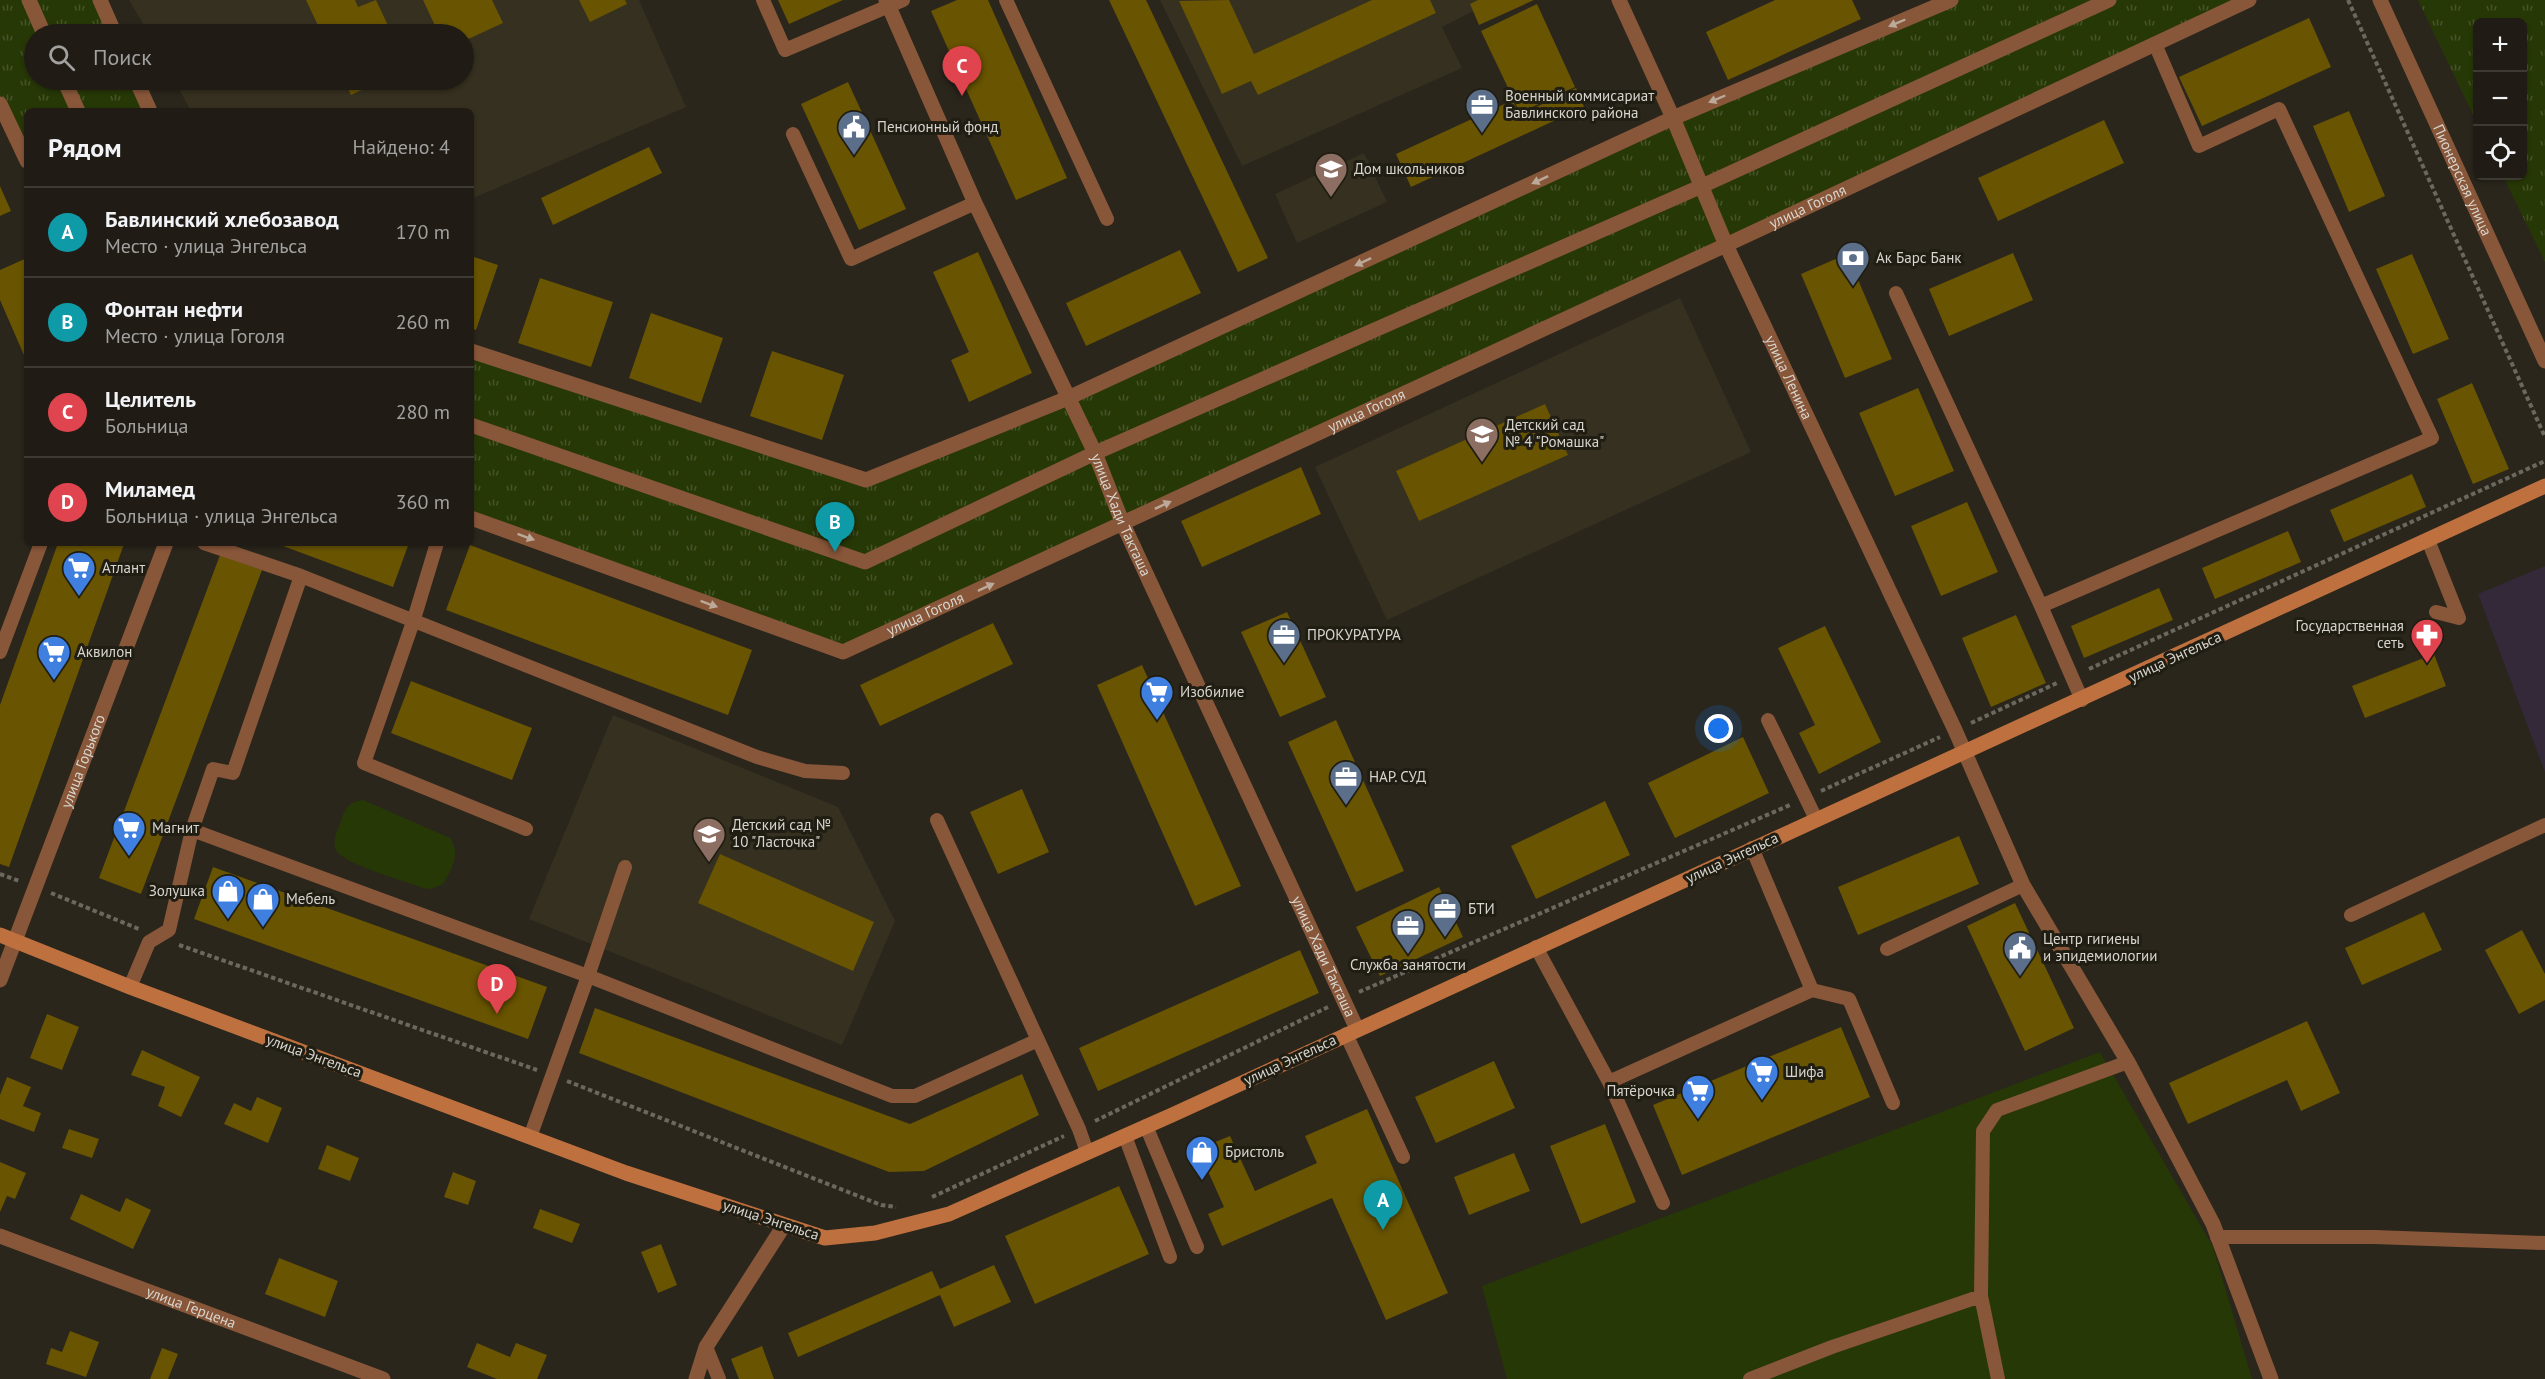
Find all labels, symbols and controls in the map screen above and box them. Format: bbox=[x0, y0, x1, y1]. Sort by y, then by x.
map controls bbox=[2473, 18, 2527, 180]
button: + bbox=[2473, 18, 2527, 72]
one-way arrow bbox=[1888, 19, 1906, 28]
search box bbox=[24, 24, 474, 90]
icon: search bbox=[45, 41, 78, 74]
text: Поиск bbox=[93, 43, 152, 71]
pin: C bbox=[942, 46, 982, 96]
button: − bbox=[2473, 72, 2527, 126]
place label: Военный коммисариат Бавлинского района bbox=[1505, 86, 1654, 122]
office icon: Военный коммисариат Бавлинского района bbox=[1464, 87, 1500, 134]
one-way arrow bbox=[1708, 94, 1726, 104]
public building icon: Пенсионный фонд bbox=[836, 109, 872, 156]
place label: Пенсионный фонд bbox=[877, 117, 998, 136]
street label: Пионерская улица bbox=[2429, 121, 2497, 239]
button: locate bbox=[2473, 126, 2527, 180]
text: Рядом bbox=[48, 131, 122, 164]
text: Найдено: 4 bbox=[353, 134, 450, 160]
school or university icon: Дом школьников bbox=[1313, 151, 1349, 198]
place label: Дом школьников bbox=[1354, 159, 1465, 178]
one-way arrow bbox=[1531, 175, 1548, 184]
street label: улица Гоголя bbox=[1766, 180, 1849, 232]
text: Бавлинский хлебозавод bbox=[105, 205, 339, 233]
text: A bbox=[61, 219, 74, 245]
text: 170 m bbox=[396, 219, 450, 245]
text: Место · улица Энгельса bbox=[105, 233, 307, 259]
bank icon: Ак Барс Банк bbox=[1835, 240, 1871, 287]
place label: Ак Барс Банк bbox=[1876, 248, 1962, 267]
one-way arrow bbox=[1354, 257, 1372, 267]
text: Фонтан нефти bbox=[105, 295, 243, 323]
text: B bbox=[62, 309, 73, 335]
text: 260 m bbox=[396, 309, 450, 335]
text: Место · улица Гоголя bbox=[105, 323, 285, 349]
street label: улица Ленина bbox=[1761, 332, 1817, 423]
street label: улица Гоголя bbox=[1325, 384, 1408, 436]
text: Целитель bbox=[105, 385, 196, 413]
text: C bbox=[62, 399, 73, 425]
text: 280 m bbox=[396, 399, 450, 425]
text: Больница bbox=[105, 413, 189, 439]
place label: Детский сад № 4 "Ромашка" bbox=[1505, 415, 1604, 451]
school or university icon: Детский сад № 4 "Ромашка" bbox=[1464, 416, 1500, 463]
street label: улица Хади Такташа bbox=[1087, 450, 1156, 579]
text: Миламед bbox=[105, 475, 195, 503]
text: D bbox=[61, 489, 74, 515]
text: 360 m bbox=[396, 489, 450, 515]
one-way arrow bbox=[1155, 500, 1173, 510]
pin: B bbox=[816, 502, 854, 552]
text: Больница · улица Энгельса bbox=[105, 503, 338, 529]
one-way arrow bbox=[517, 533, 535, 543]
supermarket icon: Атлант bbox=[61, 550, 97, 597]
place label: Атлант bbox=[102, 558, 145, 577]
one-way arrow bbox=[978, 582, 995, 591]
street label: улица Гоголя bbox=[883, 588, 967, 640]
one-way arrow bbox=[700, 600, 718, 609]
place label: Государственная сеть bbox=[2296, 616, 2404, 652]
office icon: ПРОКУРАТУРА bbox=[1266, 617, 1302, 664]
pharmacy icon: Государственная сеть bbox=[2409, 617, 2445, 664]
place label: ПРОКУРАТУРА bbox=[1307, 625, 1401, 644]
street label: улица Энгельса bbox=[2125, 627, 2224, 686]
supermarket icon: Аквилон bbox=[36, 634, 72, 681]
place label: Аквилон bbox=[77, 642, 132, 661]
supermarket icon: Изобилие bbox=[1139, 674, 1175, 721]
place label: Изобилие bbox=[1180, 682, 1244, 701]
street label: улица Горького bbox=[56, 712, 109, 811]
your location bbox=[1704, 714, 1733, 743]
office icon: НАР. СУД bbox=[1328, 759, 1364, 806]
place label: НАР. СУД bbox=[1369, 767, 1426, 786]
supermarket icon: Магнит bbox=[111, 810, 147, 857]
place label: Детский сад № 10 "Ласточка" bbox=[732, 815, 831, 851]
school or university icon: Детский сад № 10 "Ласточка" bbox=[691, 816, 727, 863]
place label: Магнит bbox=[152, 818, 199, 837]
street label: улица Энгельса bbox=[1682, 828, 1781, 887]
shop icon: Золушка bbox=[210, 873, 246, 920]
place label: Золушка bbox=[149, 881, 205, 900]
shop icon: Мебель bbox=[245, 881, 281, 928]
place label: Мебель bbox=[286, 889, 335, 908]
office icon: БТИ bbox=[1427, 891, 1463, 938]
street label: улица Хади Такташа bbox=[1288, 893, 1360, 1020]
place label: БТИ bbox=[1468, 899, 1495, 918]
office icon: Служба занятости bbox=[1390, 908, 1426, 955]
place label: Центр гигиены и эпидемиологии bbox=[2043, 929, 2157, 965]
public building icon: Центр гигиены и эпидемиологии bbox=[2002, 930, 2038, 977]
place label: Служба занятости bbox=[1350, 955, 1466, 974]
pin: D bbox=[478, 964, 516, 1014]
street label: улица Энгельса bbox=[264, 1029, 364, 1082]
street label: улица Энгельса bbox=[1240, 1030, 1339, 1089]
supermarket icon: Шифа bbox=[1744, 1054, 1780, 1101]
place label: Шифа bbox=[1785, 1062, 1824, 1081]
supermarket icon: Пятёрочка bbox=[1680, 1073, 1716, 1120]
place label: Пятёрочка bbox=[1607, 1081, 1675, 1100]
shop icon: Бристоль bbox=[1184, 1134, 1220, 1181]
place label: Бристоль bbox=[1225, 1142, 1284, 1161]
pin: A bbox=[1364, 1180, 1402, 1230]
street label: улица Энгельса bbox=[721, 1195, 822, 1244]
street label: улица Герцена bbox=[144, 1281, 239, 1332]

